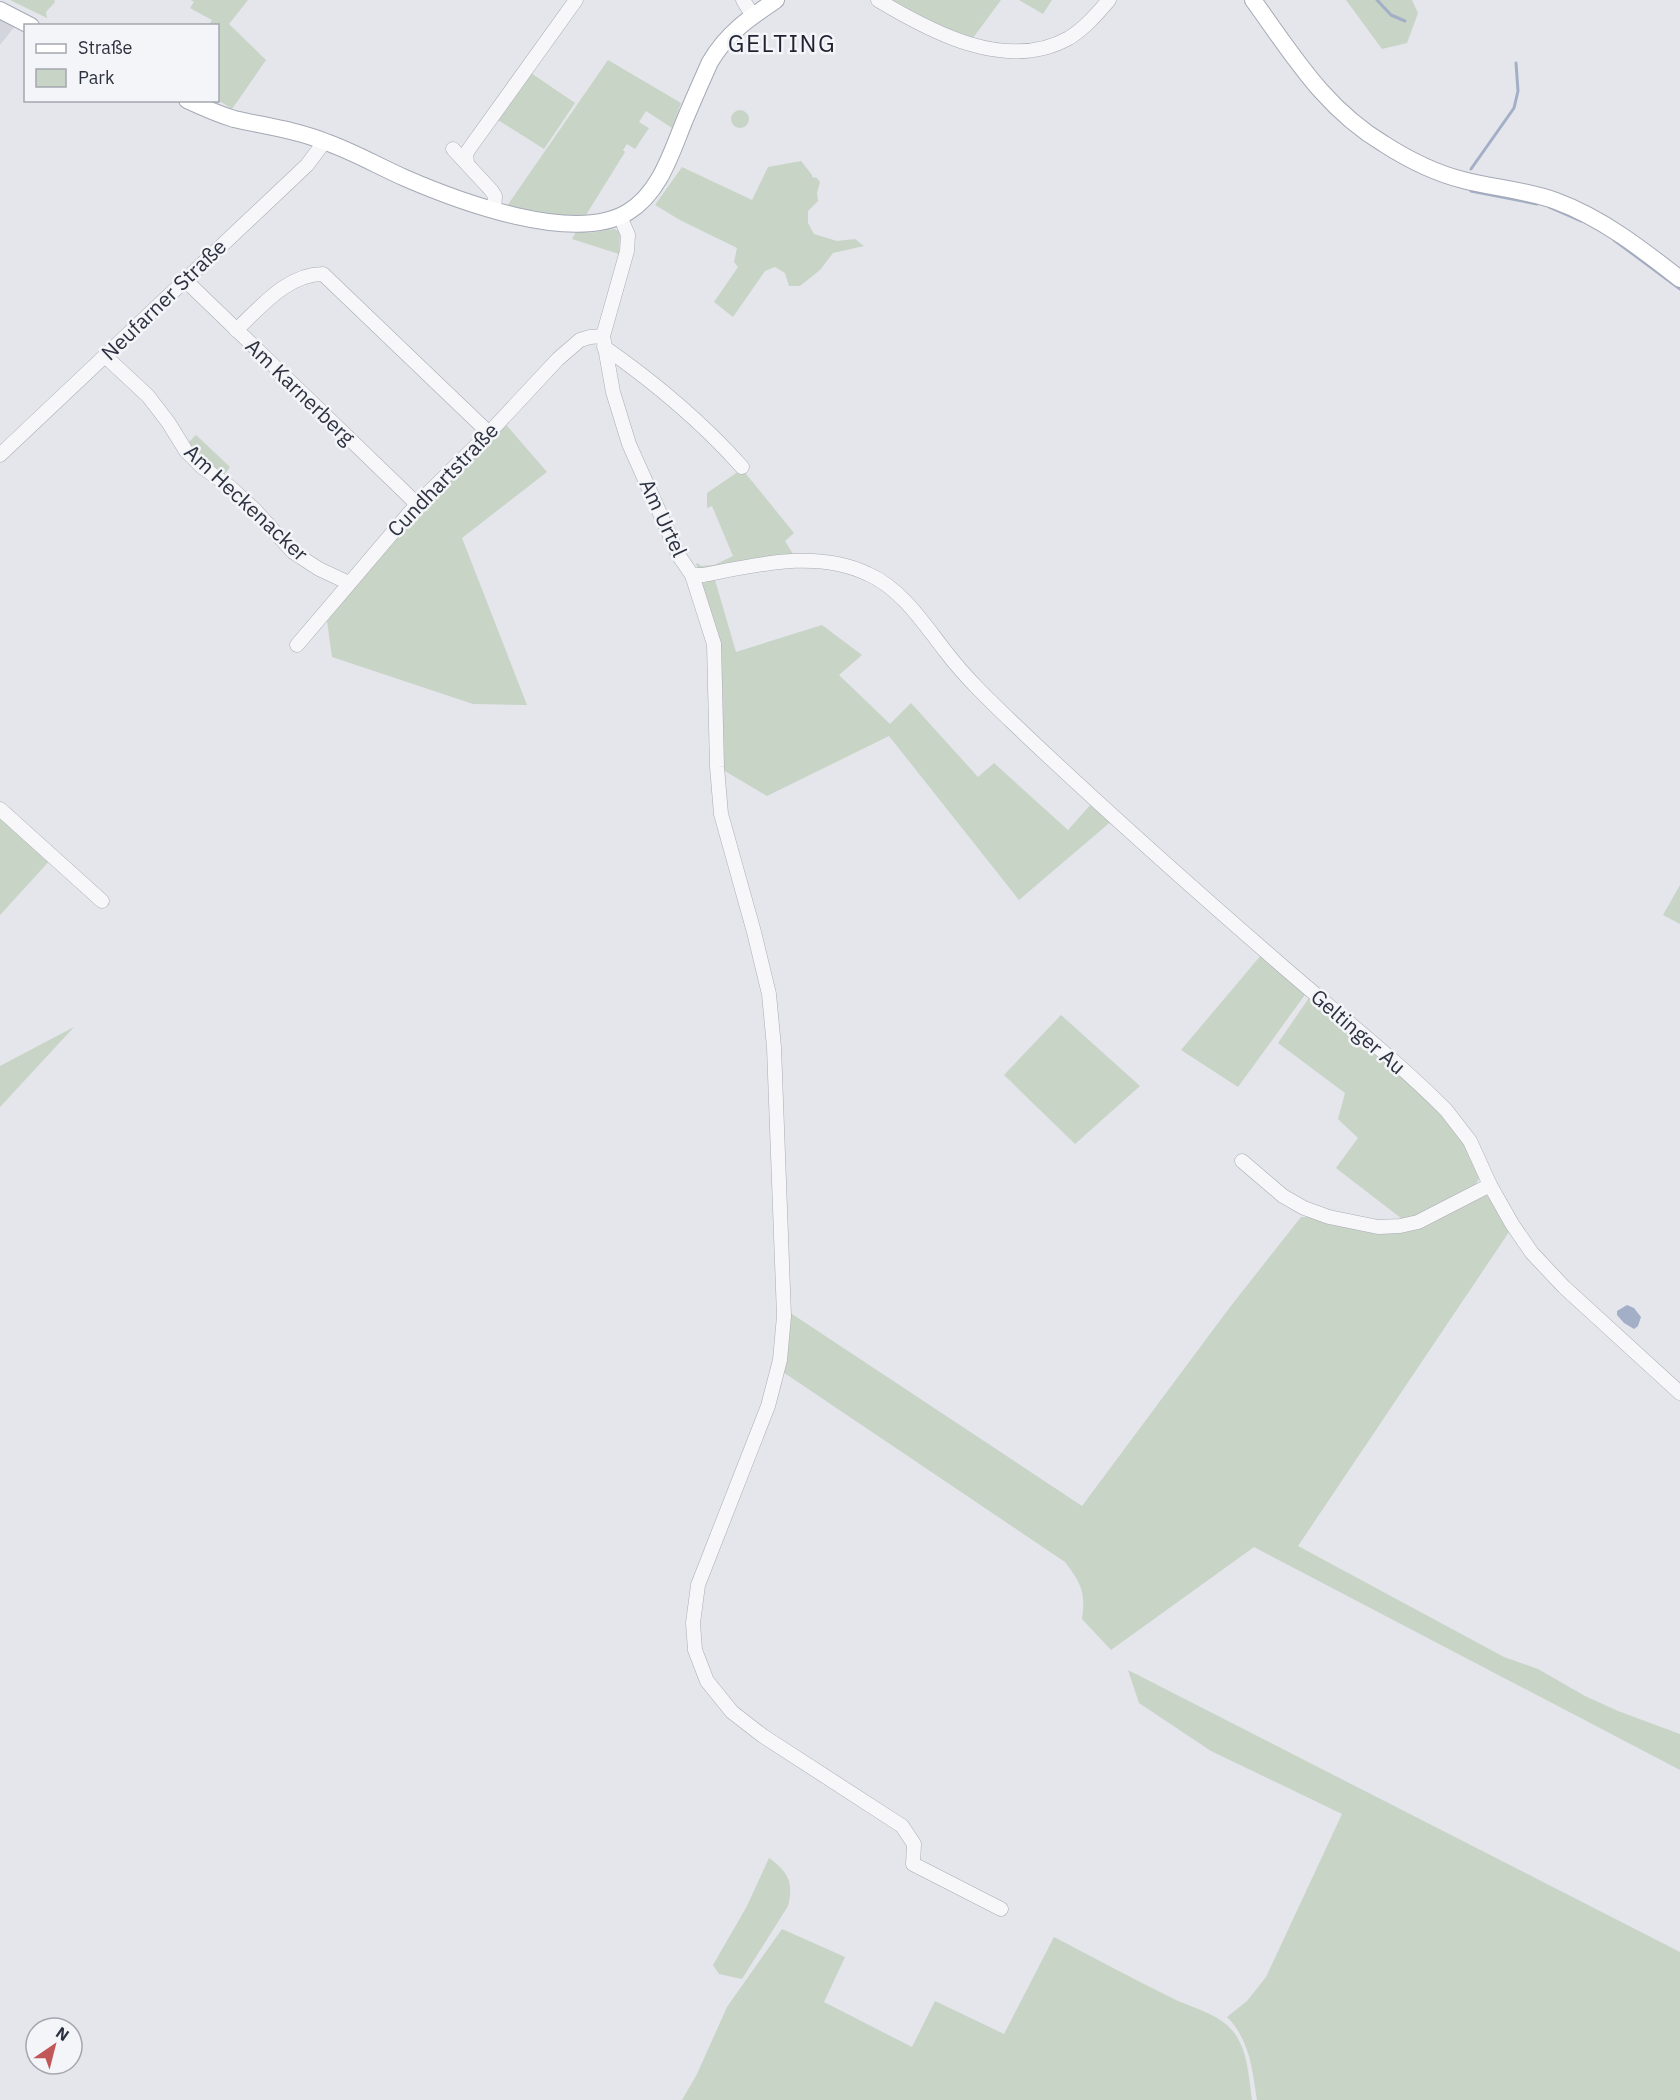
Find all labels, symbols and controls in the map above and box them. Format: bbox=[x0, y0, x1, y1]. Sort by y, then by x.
legend bbox=[24, 24, 219, 102]
district label: GELTING bbox=[728, 27, 836, 59]
text: Straße bbox=[78, 36, 132, 59]
text: Park bbox=[78, 66, 115, 89]
street label: Neufarner Straße bbox=[95, 232, 232, 366]
street label: Am Karnerberg bbox=[240, 332, 361, 451]
street label: Cundhartstraße bbox=[381, 416, 504, 542]
street label: Am Heckenacker bbox=[179, 438, 315, 567]
street label: Am Urtel bbox=[634, 474, 694, 562]
street label: Geltinger Au bbox=[1305, 982, 1412, 1080]
north arrow bbox=[24, 2016, 84, 2076]
text: N bbox=[52, 2022, 73, 2045]

